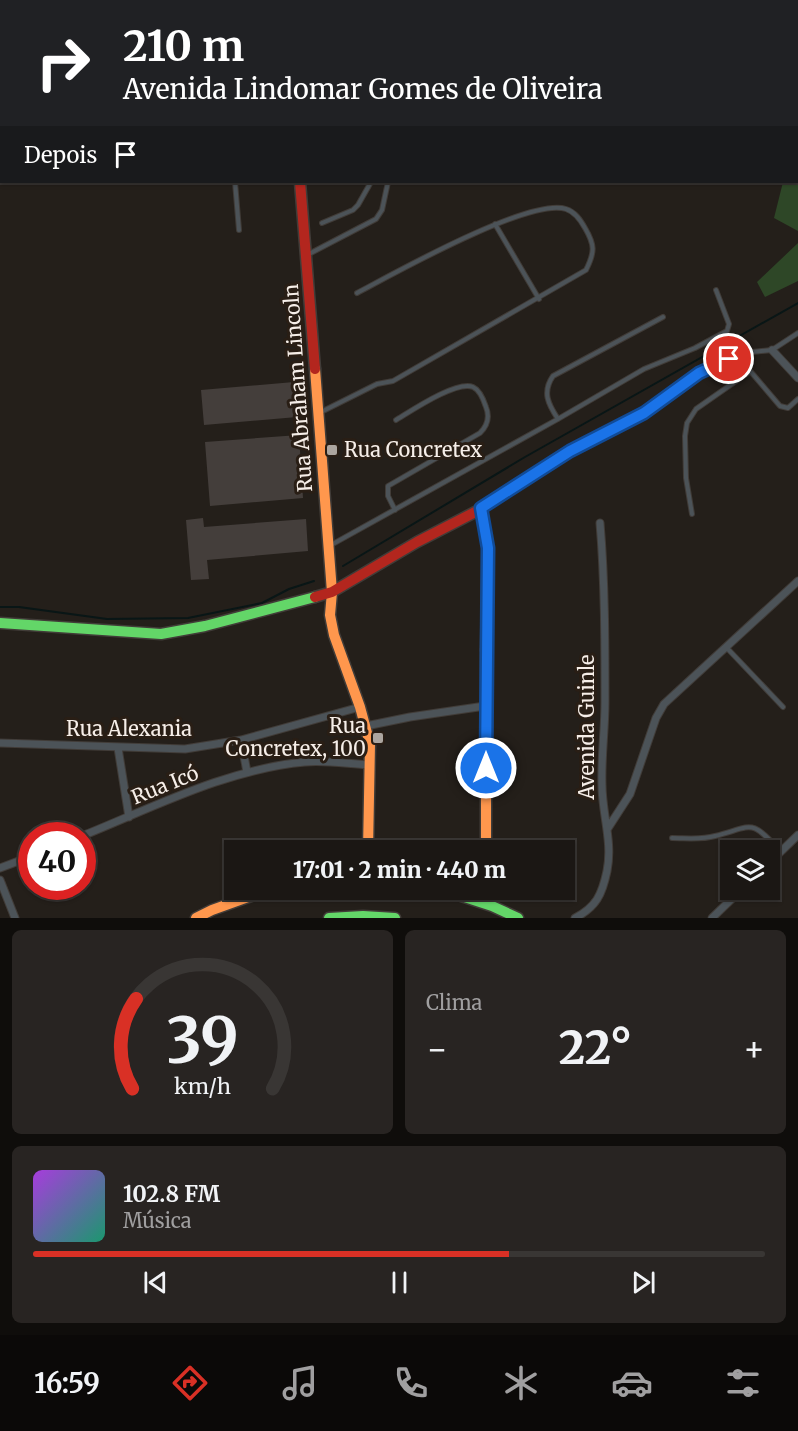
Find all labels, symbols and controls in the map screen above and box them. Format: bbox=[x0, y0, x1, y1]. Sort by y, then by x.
text: 210 m bbox=[123, 20, 244, 72]
icon: right bbox=[24, 24, 102, 102]
text: Avenida Lindomar Gomes de Oliveira bbox=[123, 72, 602, 106]
icon: arrive bbox=[109, 138, 142, 171]
text: Depois bbox=[24, 141, 97, 169]
street label: Rua Abraham Lincoln bbox=[278, 283, 317, 493]
pin bbox=[703, 333, 754, 384]
icon: arrive bbox=[712, 342, 745, 375]
place label: Rua Concretex bbox=[344, 437, 482, 462]
marker: Rua Concretex bbox=[325, 443, 339, 457]
street label: Avenida Guinle bbox=[574, 654, 599, 801]
place label: Rua Concretex, 100 bbox=[226, 713, 366, 761]
street label: Rua Alexania bbox=[66, 716, 192, 741]
marker: Rua Concretex, 100 bbox=[371, 731, 385, 745]
position arrow bbox=[454, 736, 518, 800]
street label: Rua Icó bbox=[128, 760, 202, 809]
speed limit sign: 40 bbox=[18, 822, 96, 900]
map controls bbox=[720, 840, 780, 900]
button: layers bbox=[720, 840, 780, 900]
text: 17:01 · 2 min · 440 m bbox=[293, 856, 506, 884]
text: Clima bbox=[426, 990, 482, 1015]
text: 39 bbox=[166, 1002, 239, 1080]
text: 22° bbox=[559, 1020, 632, 1076]
text: − bbox=[426, 1029, 448, 1070]
text: + bbox=[743, 1029, 765, 1070]
text: km/h bbox=[174, 1073, 231, 1100]
text: 102.8 FM bbox=[123, 1180, 220, 1208]
text: Música bbox=[123, 1208, 192, 1233]
icon: previous bbox=[139, 1266, 172, 1299]
icon: pause bbox=[383, 1266, 416, 1299]
icon: next bbox=[627, 1266, 660, 1299]
icon: directions bbox=[169, 1362, 211, 1404]
icon: music bbox=[279, 1362, 321, 1404]
icon: phone bbox=[390, 1362, 432, 1404]
icon: climate bbox=[500, 1362, 542, 1404]
icon: car bbox=[611, 1362, 653, 1404]
icon: filters bbox=[722, 1362, 764, 1404]
text: 16:59 bbox=[34, 1366, 100, 1400]

